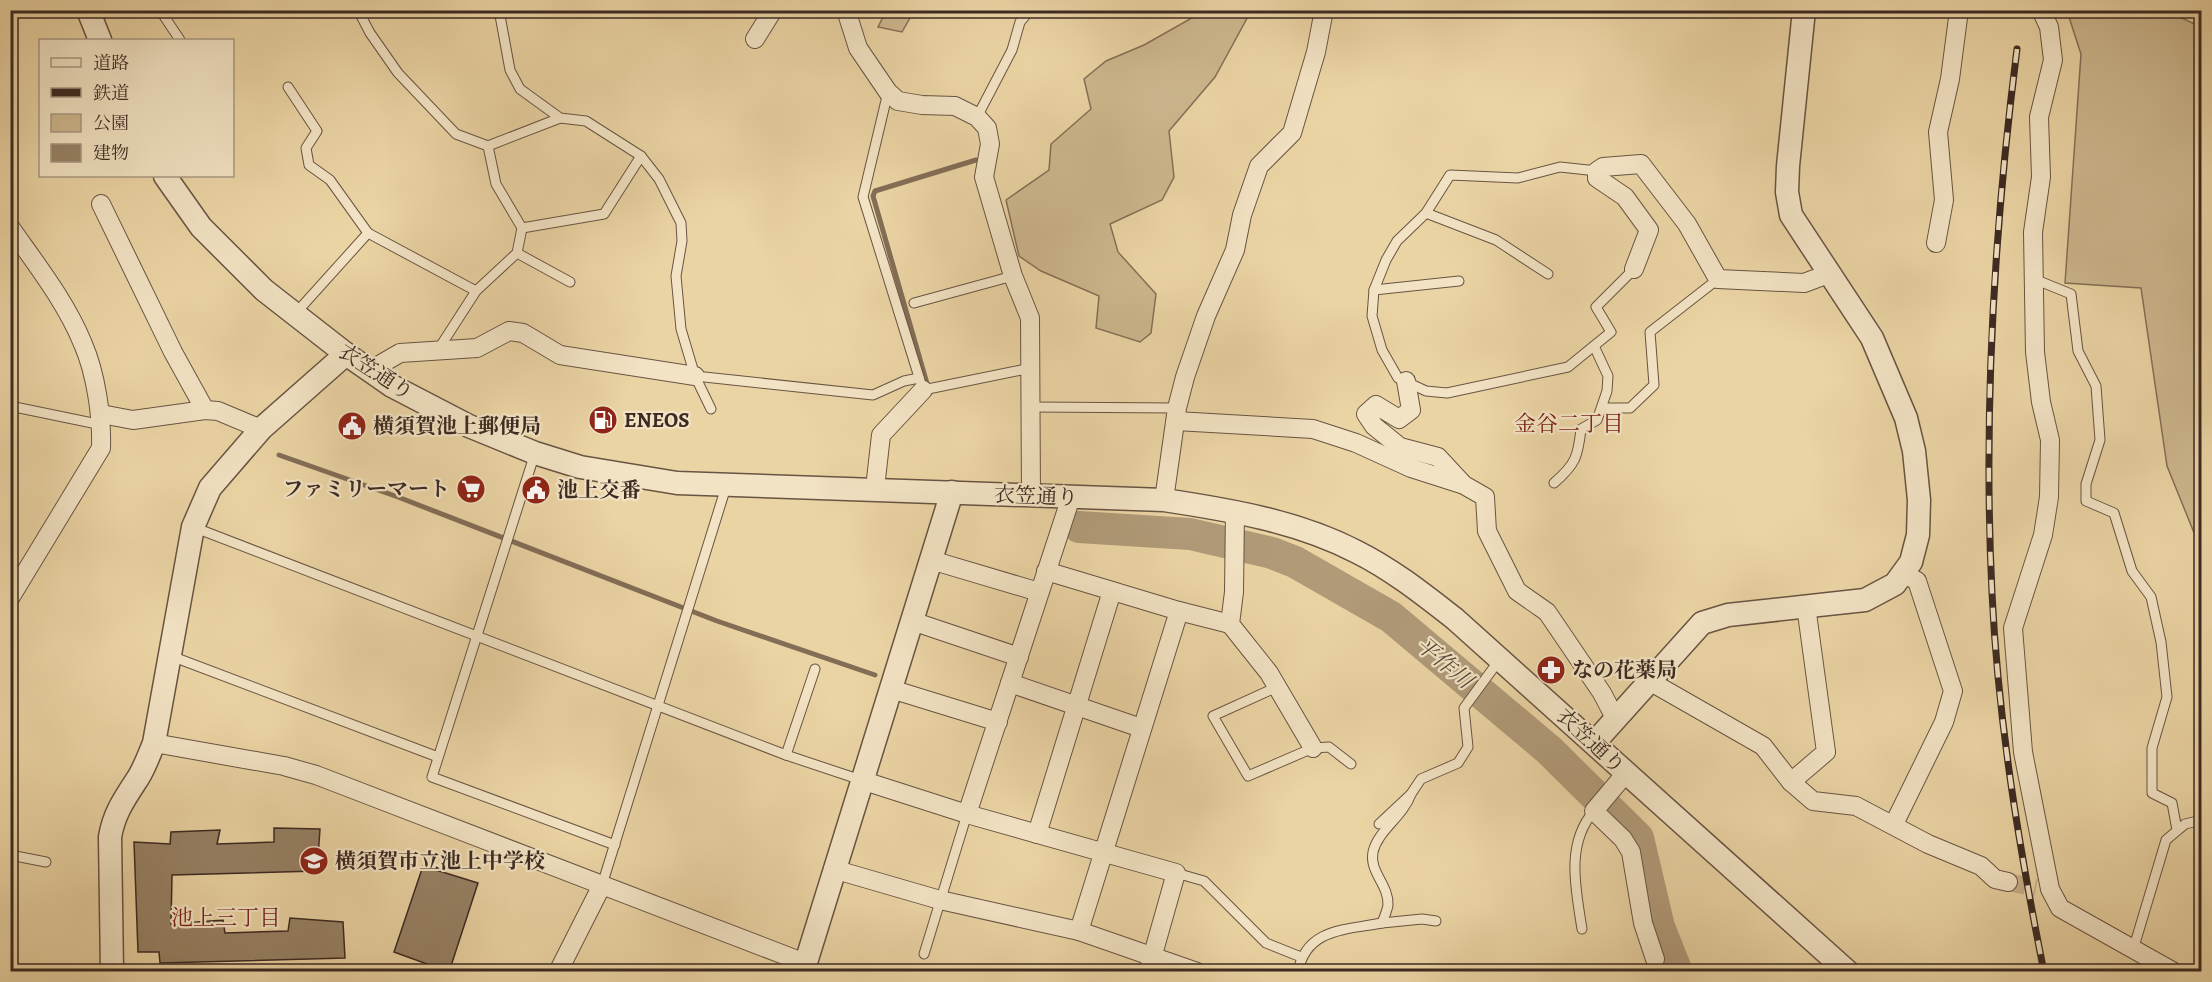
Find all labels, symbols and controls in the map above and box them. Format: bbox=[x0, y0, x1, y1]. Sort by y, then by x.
legend bbox=[39, 39, 234, 177]
text: 道路 bbox=[93, 51, 129, 75]
text: 鉄道 bbox=[93, 81, 129, 105]
text: 公園 bbox=[93, 111, 129, 135]
text: 建物 bbox=[93, 141, 129, 165]
street label: 衣笠通り bbox=[333, 337, 419, 407]
fuel station icon: ENEOS bbox=[587, 404, 619, 436]
place label: ENEOS bbox=[624, 406, 690, 434]
district label: 金谷二丁目 bbox=[1514, 409, 1624, 439]
public building icon: 横須賀池上郵便局 bbox=[336, 410, 368, 442]
place label: 横須賀池上郵便局 bbox=[373, 412, 541, 440]
supermarket icon: ファミリーマート bbox=[455, 473, 487, 505]
public building icon: 池上交番 bbox=[520, 474, 552, 506]
place label: ファミリーマート bbox=[282, 475, 450, 503]
place label: 池上交番 bbox=[557, 476, 641, 504]
street label: 衣笠通り bbox=[994, 481, 1078, 511]
water label: 平作川 bbox=[1409, 630, 1481, 697]
pharmacy icon: なの花薬局 bbox=[1535, 654, 1567, 686]
place label: なの花薬局 bbox=[1572, 656, 1677, 684]
street label: 衣笠通り bbox=[1551, 702, 1631, 780]
school or university icon: 横須賀市立池上中学校 bbox=[298, 845, 330, 877]
place label: 横須賀市立池上中学校 bbox=[335, 847, 545, 875]
district label: 池上三丁目 bbox=[171, 903, 281, 933]

